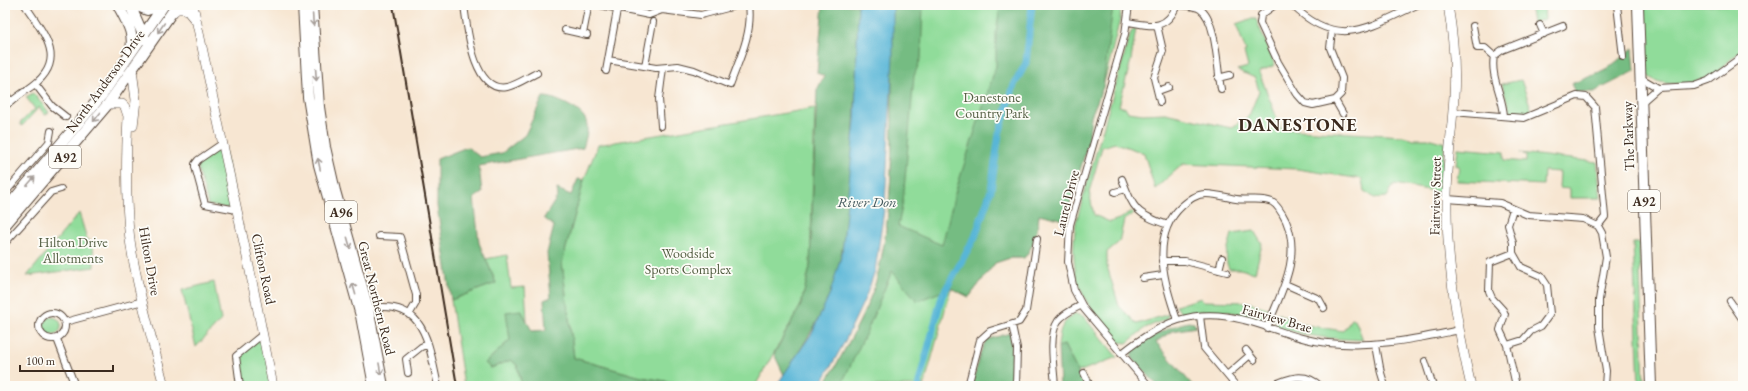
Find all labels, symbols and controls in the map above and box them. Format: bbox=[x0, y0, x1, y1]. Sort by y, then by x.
one-way arrow bbox=[309, 13, 316, 26]
one-way arrow bbox=[157, 22, 165, 33]
street label: North Anderson Drive bbox=[62, 26, 149, 136]
one-way arrow bbox=[313, 68, 320, 81]
park label: Danestone Country Park bbox=[955, 88, 1029, 122]
street label: The Parkway bbox=[1618, 100, 1638, 171]
one-way arrow bbox=[93, 112, 102, 123]
district label: DANESTONE bbox=[1238, 113, 1358, 136]
road number: A92 bbox=[49, 146, 81, 168]
street label: Fairview Street bbox=[1425, 156, 1445, 235]
one-way arrow bbox=[314, 158, 322, 171]
street label: Laurel Drive bbox=[1049, 168, 1083, 238]
one-way arrow bbox=[26, 176, 36, 186]
road number: A92 bbox=[1628, 190, 1660, 212]
water label: River Don bbox=[837, 192, 897, 211]
road number: A96 bbox=[325, 201, 357, 223]
street label: Hilton Drive bbox=[135, 225, 165, 297]
street label: Clifton Road bbox=[248, 232, 280, 307]
park label: Hilton Drive Allotments bbox=[38, 233, 108, 267]
one-way arrow bbox=[346, 236, 353, 249]
street label: Great Northern Road bbox=[354, 239, 400, 358]
park label: Woodside Sports Complex bbox=[645, 244, 731, 278]
one-way arrow bbox=[350, 283, 357, 296]
street label: Fairview Brae bbox=[1240, 299, 1315, 337]
scale bar bbox=[20, 347, 113, 373]
text: 100 m bbox=[26, 353, 56, 369]
one-way arrow bbox=[377, 362, 385, 375]

